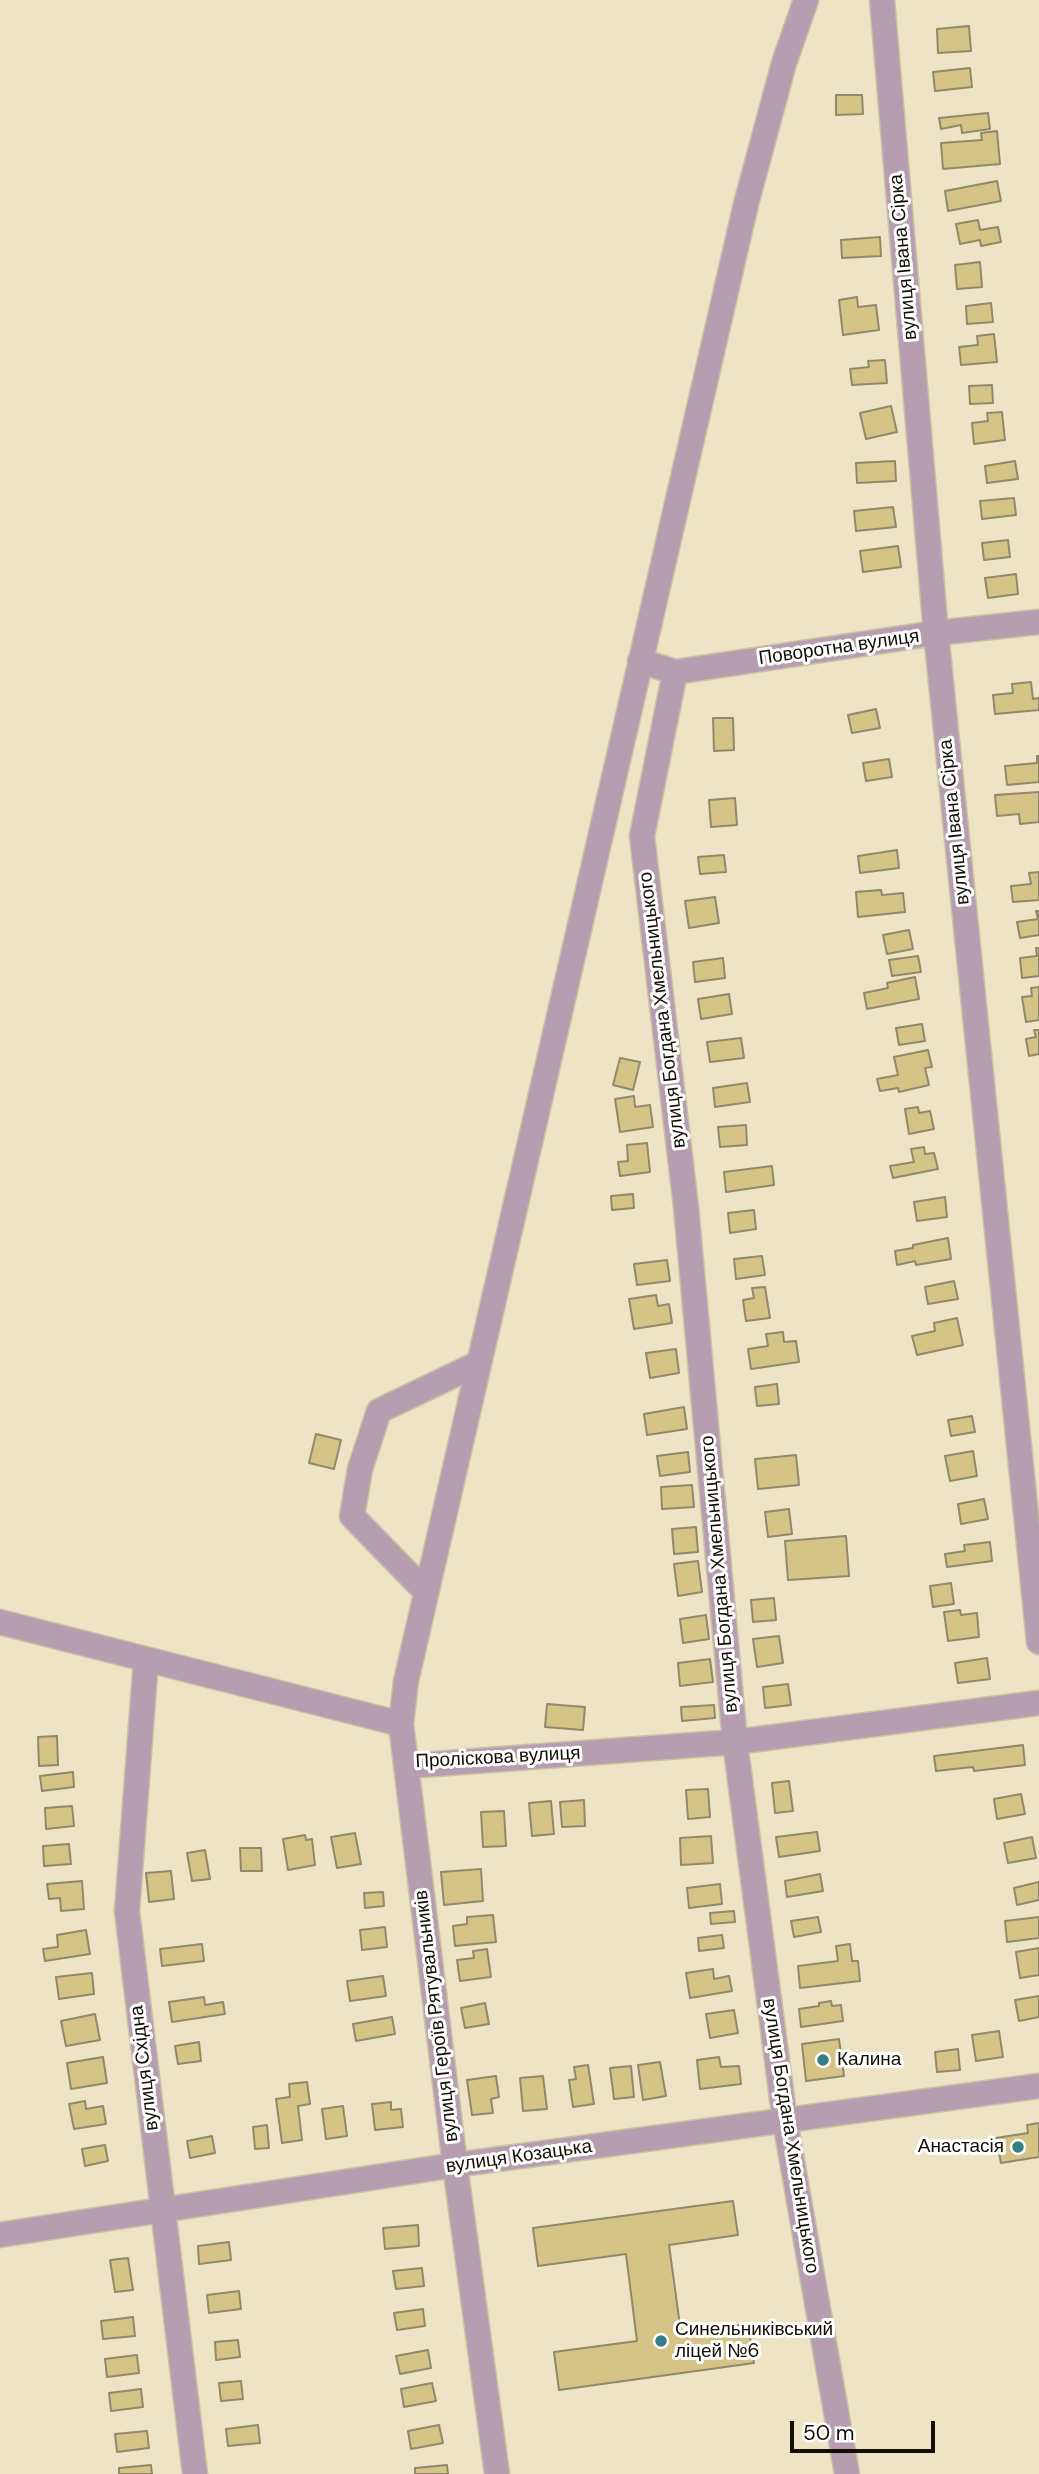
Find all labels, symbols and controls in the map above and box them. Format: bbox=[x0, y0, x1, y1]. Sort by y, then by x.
street label: вулиця Івана Сірка bbox=[885, 173, 923, 341]
street label: Поворотна вулиця bbox=[757, 625, 921, 671]
street label: вулиця Івана Сірка bbox=[935, 738, 975, 906]
street label: вулиця Богдана Хмельницького bbox=[635, 871, 691, 1149]
street label: вулиця Богдана Хмельницького bbox=[697, 1434, 743, 1714]
street label: Проліскова вулиця bbox=[415, 1742, 581, 1774]
street label: вулиця Героїв Рятувальників bbox=[410, 1889, 464, 2143]
street label: вулиця Богдана Хмельницького bbox=[757, 1997, 823, 2275]
street label: вулиця Східна bbox=[126, 2004, 164, 2132]
place label: Калина bbox=[837, 2049, 901, 2071]
marker: Калина bbox=[815, 2052, 831, 2068]
street label: вулиця Козацька bbox=[444, 2135, 594, 2179]
place label: Анастасія bbox=[918, 2136, 1004, 2158]
marker: Анастасія bbox=[1010, 2139, 1026, 2155]
place label: Синельниківський ліцей №6 bbox=[675, 2319, 833, 2363]
marker: Синельниківський ліцей №6 bbox=[653, 2333, 669, 2349]
scale bar bbox=[794, 2408, 939, 2452]
text: 50 m bbox=[803, 2419, 854, 2447]

